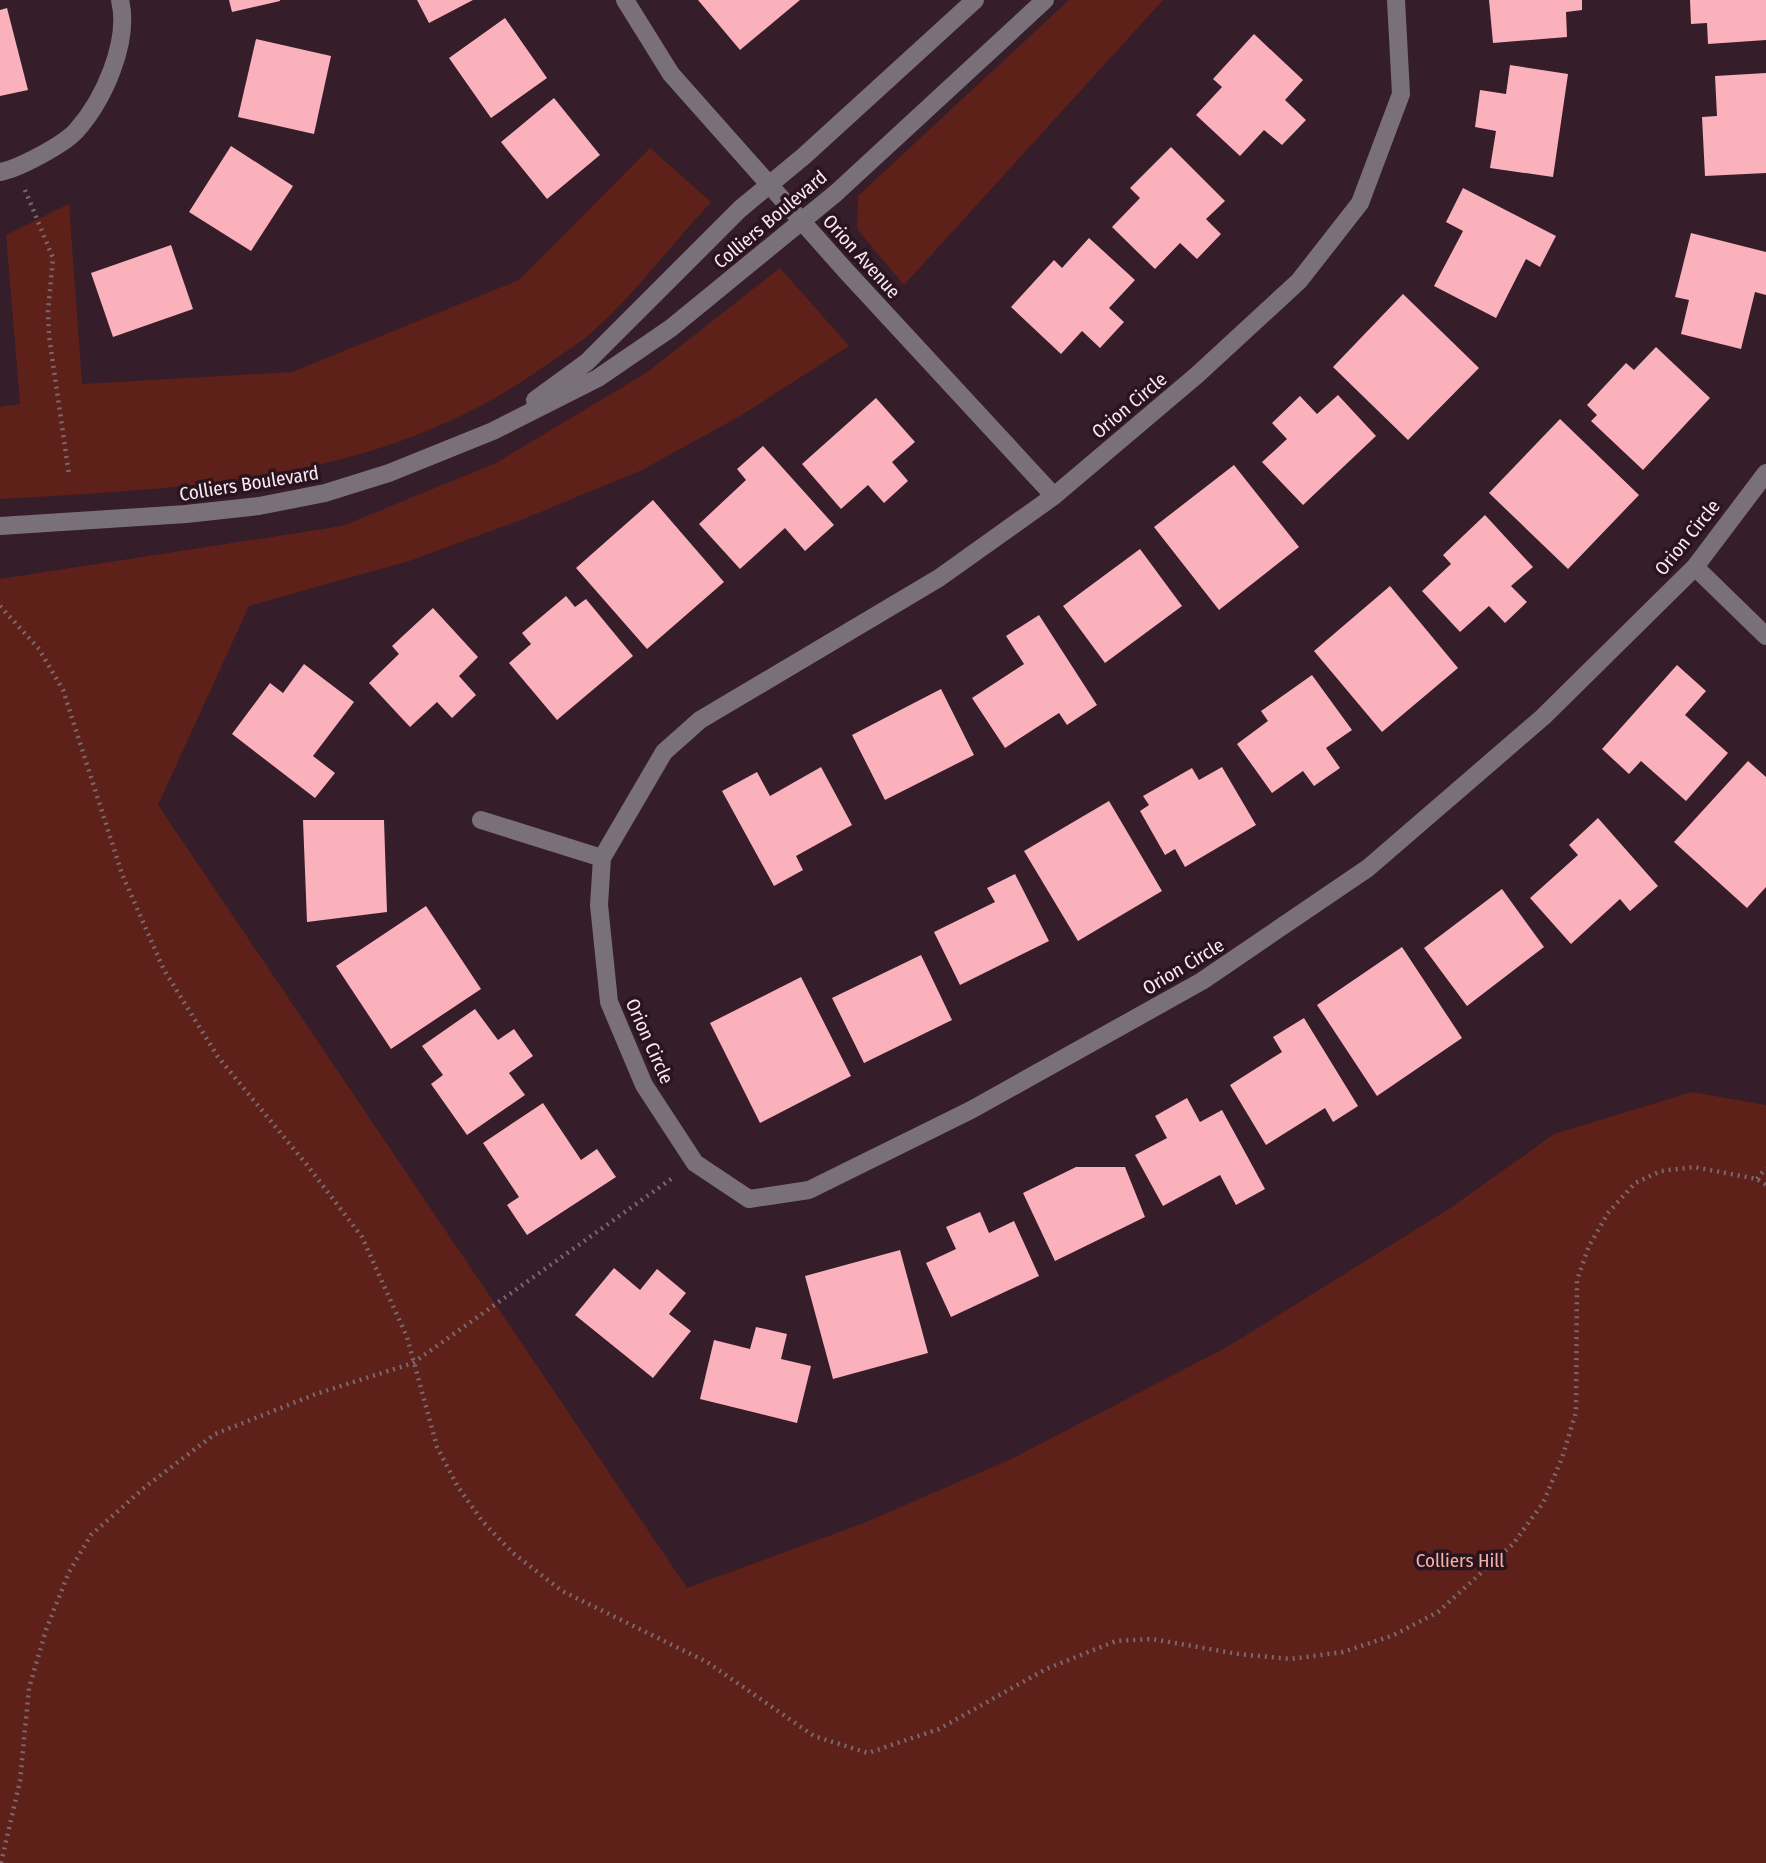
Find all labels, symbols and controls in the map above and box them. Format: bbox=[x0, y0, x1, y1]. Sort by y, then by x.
street label: Colliers Boulevard bbox=[709, 165, 832, 273]
street label: Orion Avenue bbox=[818, 210, 905, 303]
street label: Orion Circle bbox=[1087, 367, 1171, 443]
street label: Colliers Boulevard bbox=[178, 461, 320, 506]
street label: Orion Circle bbox=[1650, 495, 1725, 580]
street label: Orion Circle bbox=[1138, 933, 1228, 1000]
street label: Orion Circle bbox=[621, 995, 679, 1087]
park label: Colliers Hill bbox=[1416, 1549, 1504, 1572]

